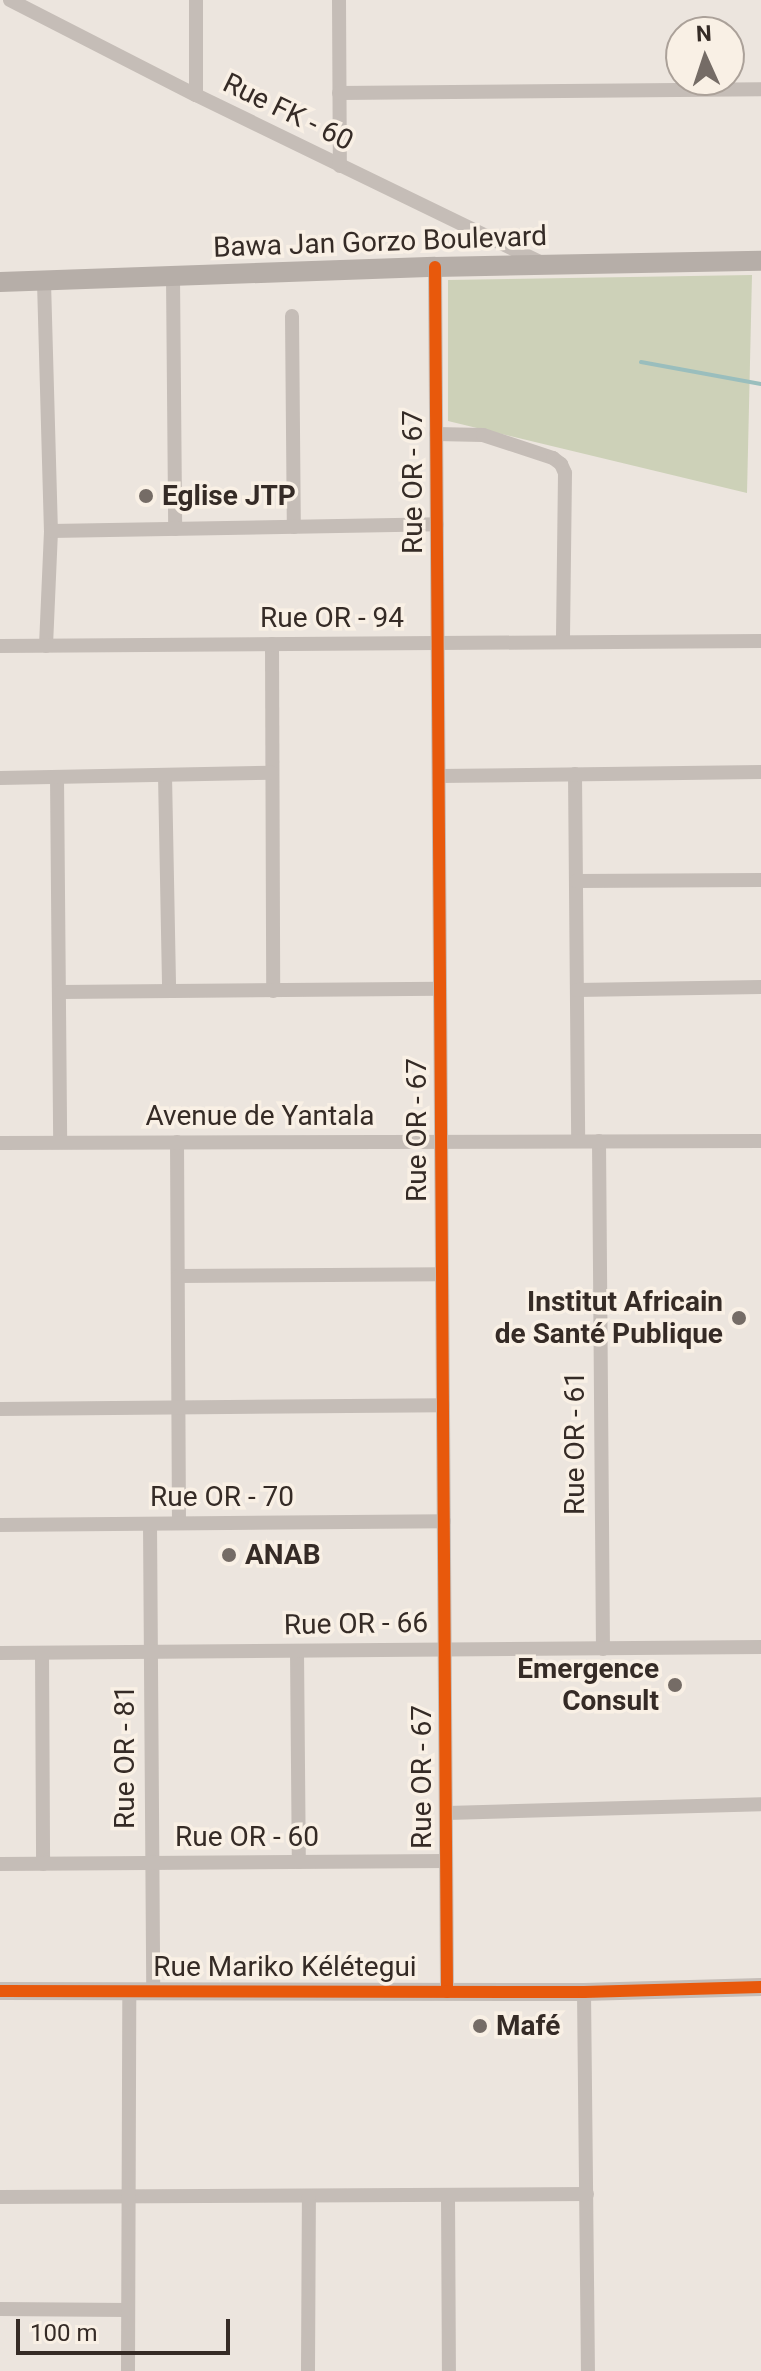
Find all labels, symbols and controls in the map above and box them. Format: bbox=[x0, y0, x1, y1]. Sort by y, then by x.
north arrow bbox=[665, 16, 745, 96]
text: N bbox=[695, 21, 712, 46]
street label: Rue FK - 60 bbox=[217, 66, 359, 158]
street label: Bawa Jan Gorzo Boulevard bbox=[212, 219, 548, 265]
street label: Rue OR - 67 bbox=[396, 410, 430, 554]
place label: Eglise JTP bbox=[162, 479, 296, 513]
marker: Eglise JTP bbox=[137, 487, 155, 505]
street label: Rue OR - 94 bbox=[260, 601, 404, 635]
street label: Rue OR - 67 bbox=[400, 1058, 434, 1202]
street label: Avenue de Yantala bbox=[145, 1099, 375, 1133]
place label: Institut Africain de Santé Publique bbox=[495, 1285, 723, 1351]
marker: Institut Africain de Santé Publique bbox=[730, 1309, 748, 1327]
street label: Rue OR - 61 bbox=[558, 1371, 592, 1515]
street label: Rue OR - 70 bbox=[150, 1480, 294, 1514]
place label: ANAB bbox=[245, 1538, 320, 1572]
marker: ANAB bbox=[220, 1546, 238, 1564]
street label: Rue OR - 66 bbox=[284, 1606, 428, 1642]
place label: Emergence Consult bbox=[517, 1652, 659, 1718]
marker: Emergence Consult bbox=[666, 1676, 684, 1694]
street label: Rue OR - 81 bbox=[108, 1685, 142, 1829]
street label: Rue OR - 67 bbox=[405, 1705, 439, 1849]
street label: Rue OR - 60 bbox=[175, 1820, 319, 1854]
street label: Rue Mariko Kélétegui bbox=[153, 1950, 417, 1984]
place label: Mafé bbox=[496, 2009, 560, 2043]
marker: Mafé bbox=[471, 2017, 489, 2035]
scale bar bbox=[20, 2303, 234, 2353]
text: 100 m bbox=[30, 2319, 97, 2347]

